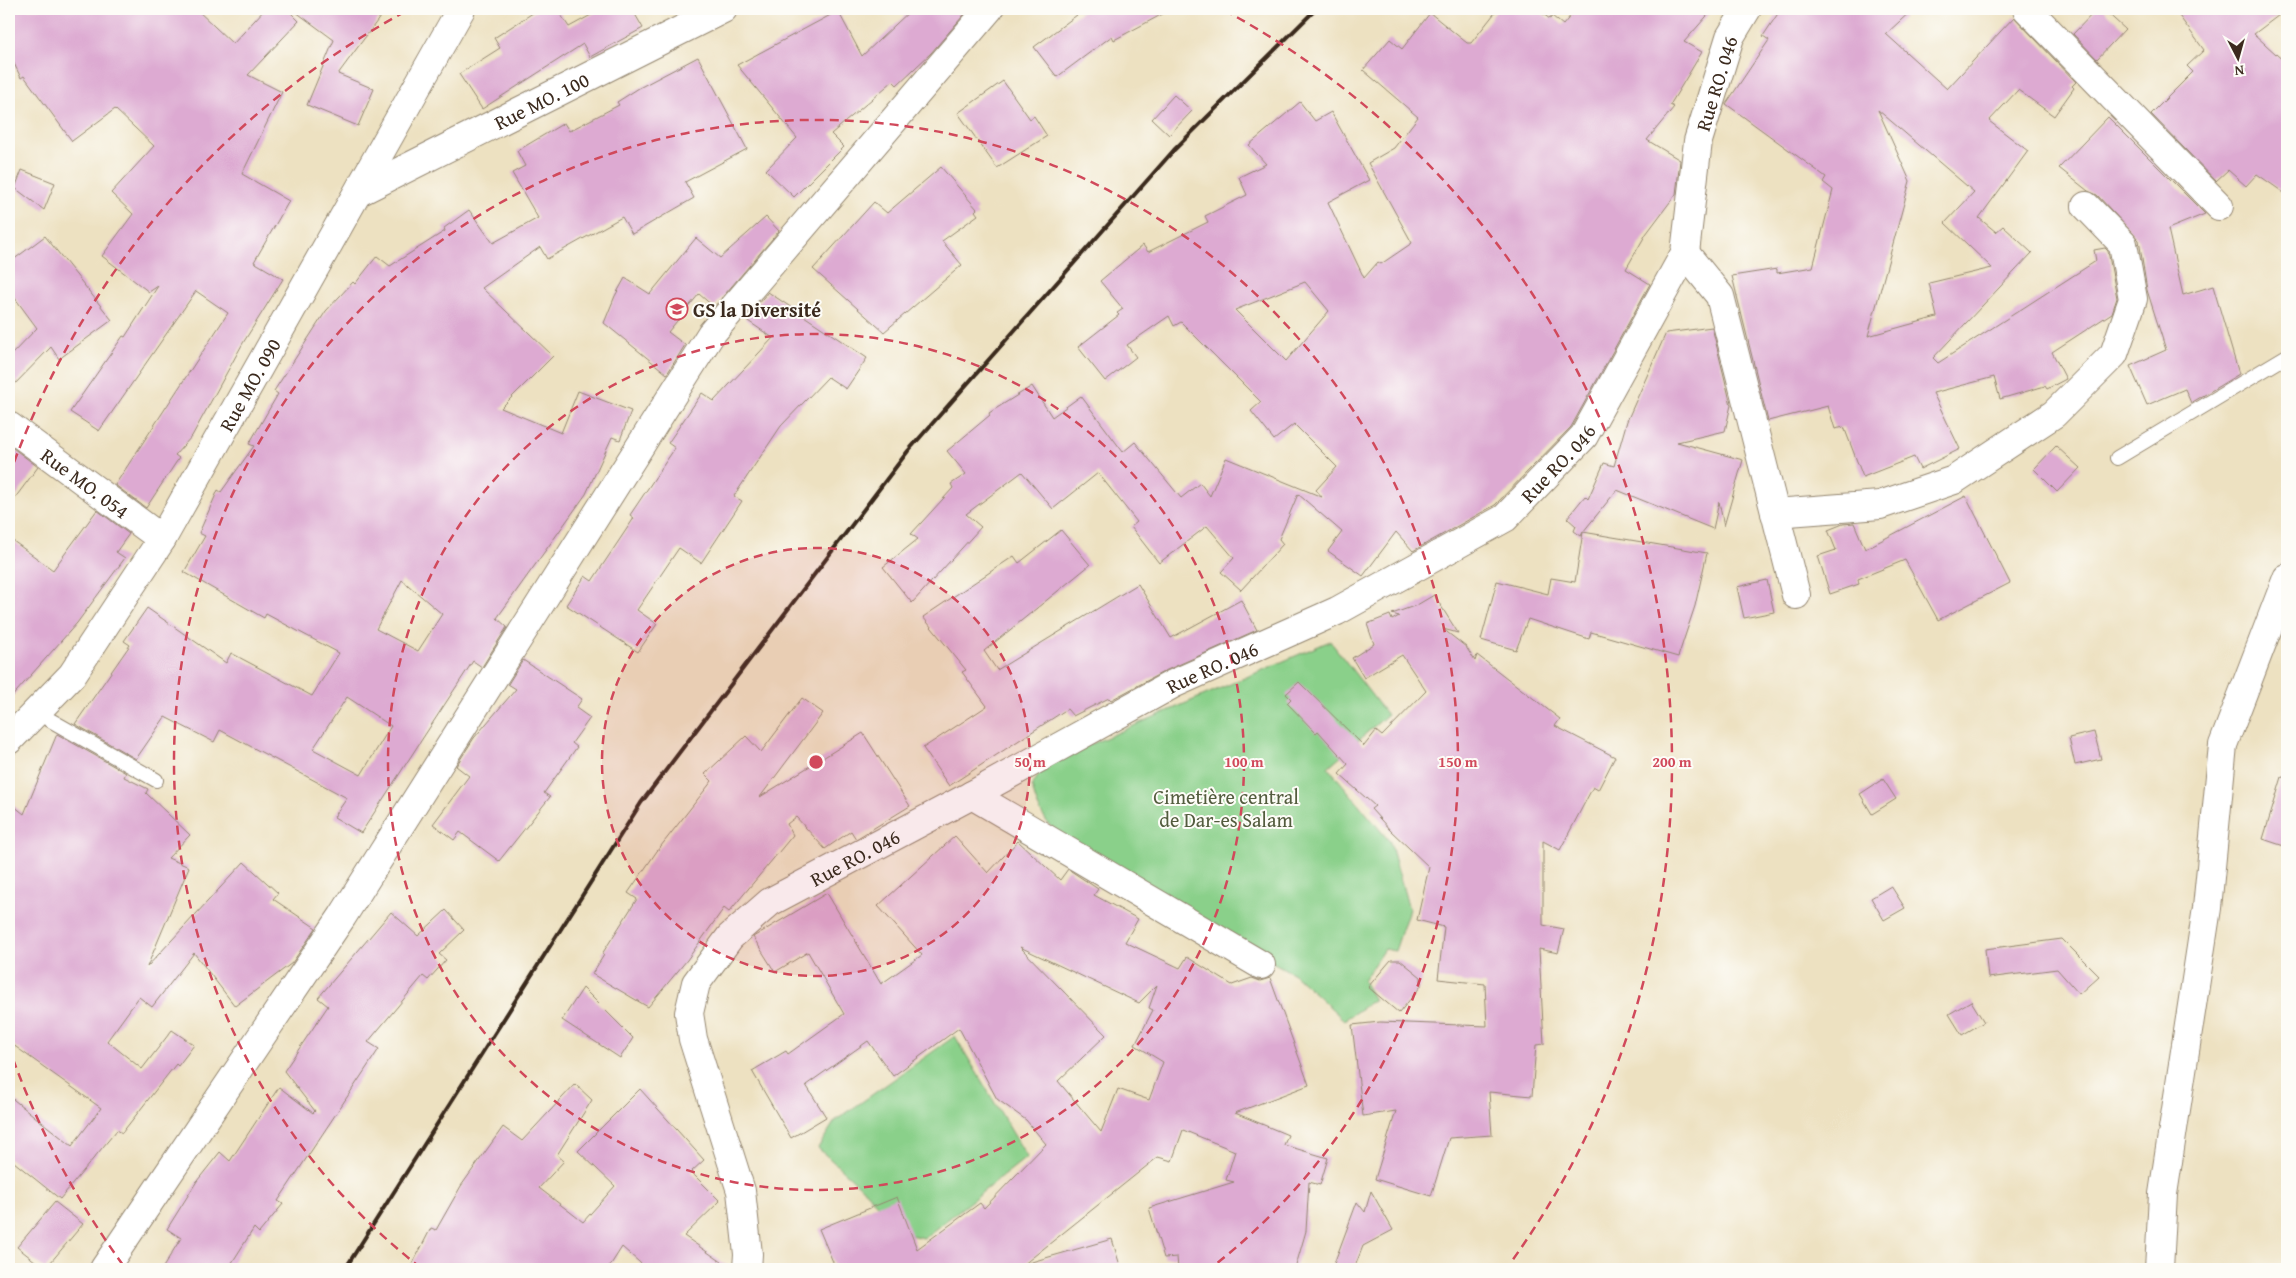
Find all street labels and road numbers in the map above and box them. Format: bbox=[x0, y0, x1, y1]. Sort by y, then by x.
street label: Rue RO. 046 bbox=[1687, 32, 1744, 134]
street label: Rue MO. 100 bbox=[489, 64, 594, 136]
street label: Rue MO. 090 bbox=[211, 333, 287, 436]
street label: Rue RO. 046 bbox=[1513, 419, 1602, 509]
street label: Rue MO. 054 bbox=[35, 440, 135, 525]
street label: Rue RO. 046 bbox=[1160, 634, 1263, 700]
street label: Rue RO. 046 bbox=[804, 821, 905, 893]

